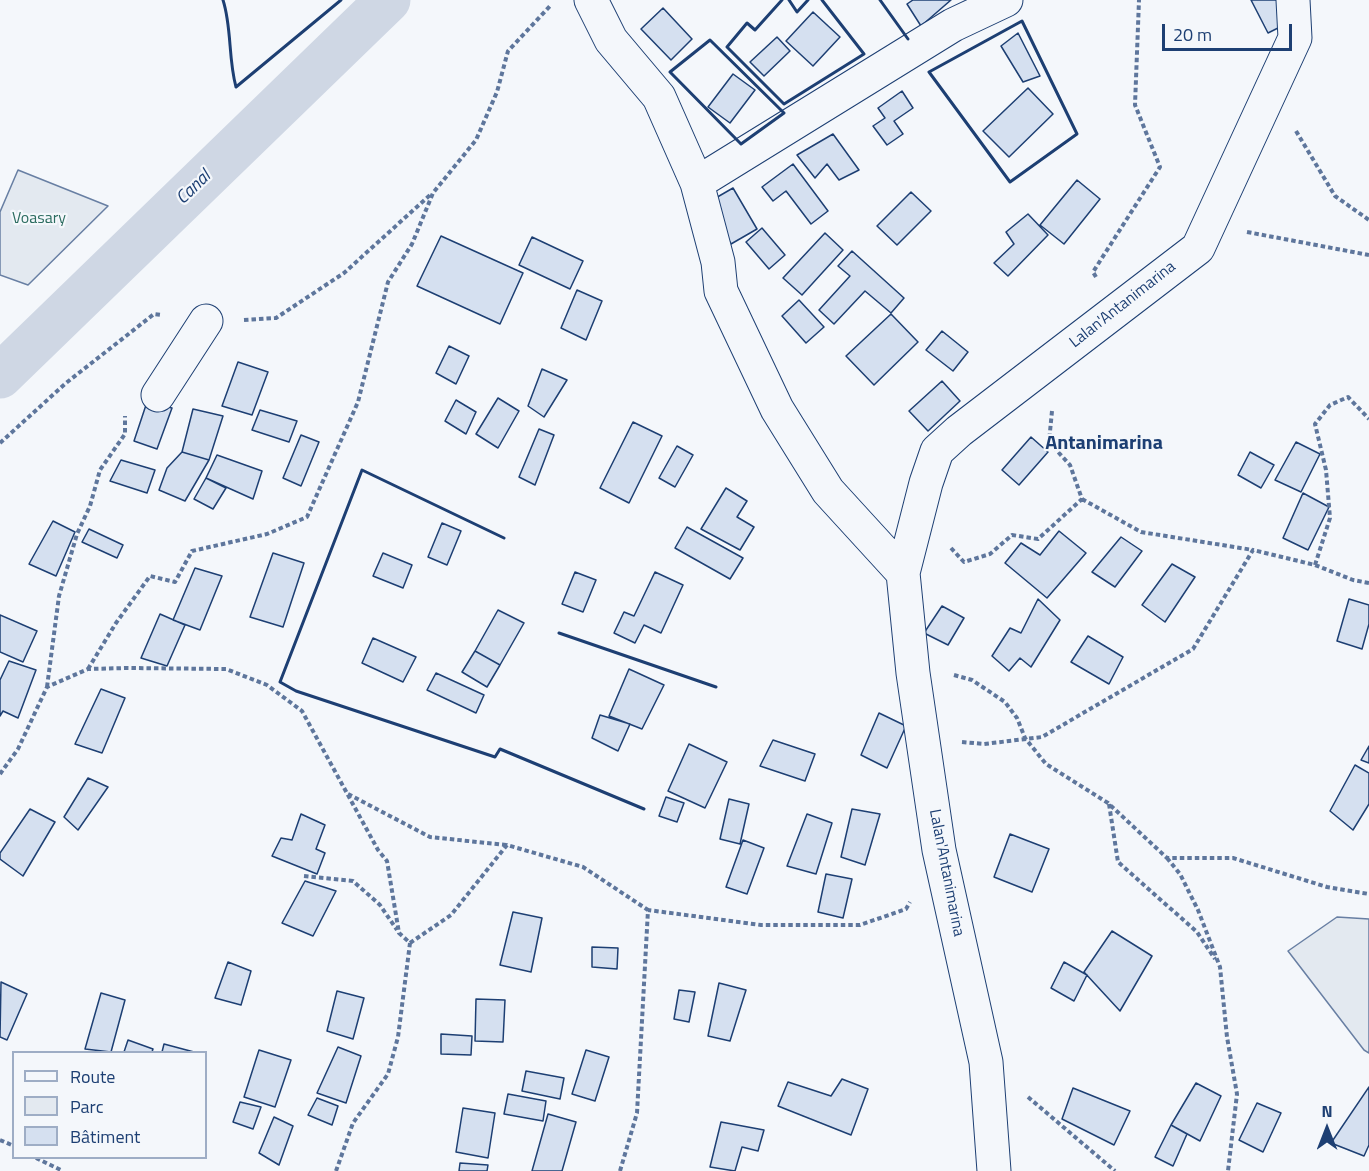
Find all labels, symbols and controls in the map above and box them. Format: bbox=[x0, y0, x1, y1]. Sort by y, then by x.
scale bar bbox=[1165, 12, 1296, 50]
text: 20 m bbox=[1173, 21, 1212, 48]
water label: Canal bbox=[172, 166, 216, 210]
park label: Voasary bbox=[12, 209, 66, 229]
street label: Lalan'Antanimarina bbox=[1066, 258, 1180, 352]
district label: Antanimarina bbox=[1045, 432, 1163, 456]
street label: Lalan'Antanimarina bbox=[924, 808, 968, 938]
legend bbox=[12, 1051, 207, 1159]
text: Route bbox=[70, 1063, 115, 1090]
text: Parc bbox=[70, 1093, 104, 1120]
north arrow bbox=[1297, 1099, 1357, 1159]
text: N bbox=[1321, 1099, 1333, 1123]
text: Bâtiment bbox=[70, 1123, 140, 1150]

